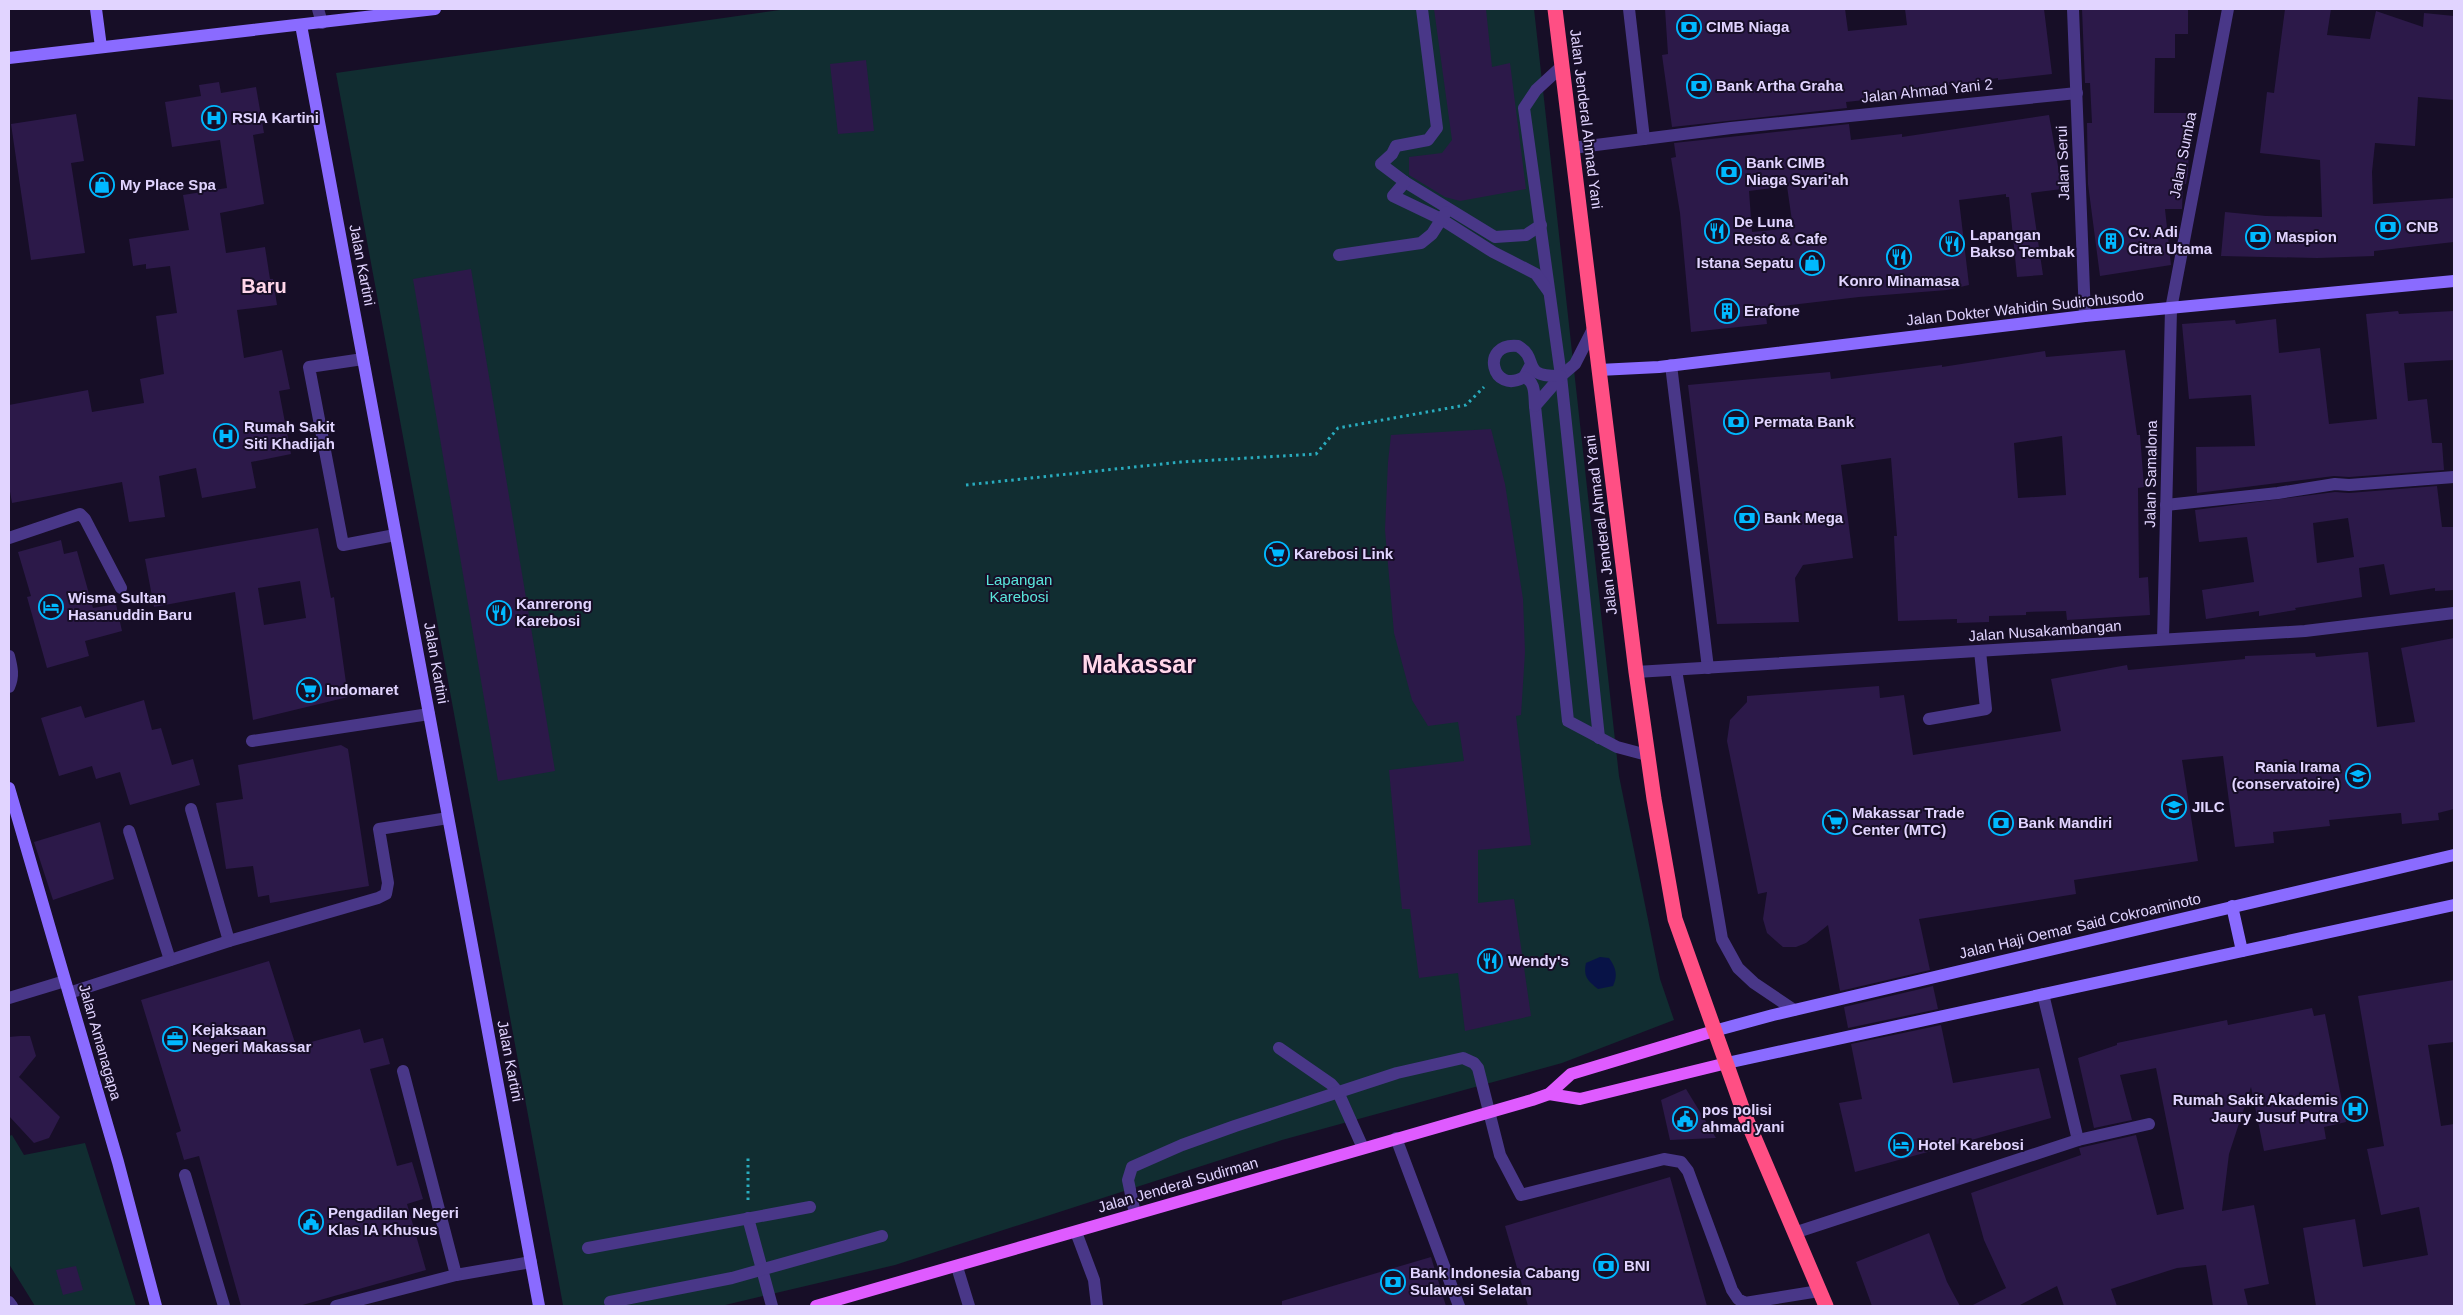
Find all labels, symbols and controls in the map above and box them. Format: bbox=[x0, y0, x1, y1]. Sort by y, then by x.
bank icon: CIMB Niaga bbox=[1676, 14, 1702, 40]
place label: CIMB Niaga bbox=[1706, 18, 1790, 35]
street label: Jalan Jenderal Ahmad Yani bbox=[1567, 28, 1606, 210]
bank icon: Bank Artha Graha bbox=[1686, 73, 1712, 99]
street label: Jalan Ahmad Yani 2 bbox=[1860, 75, 1993, 106]
place label: Bank Artha Graha bbox=[1716, 77, 1844, 94]
hospital icon: RSIA Kartini bbox=[201, 105, 227, 131]
place label: RSIA Kartini bbox=[232, 109, 319, 126]
street label: Jalan Sumba bbox=[2166, 110, 2199, 200]
street label: Jalan Serui bbox=[2053, 125, 2072, 201]
place label: Bank CIMB Niaga Syari'ah bbox=[1746, 154, 1849, 188]
bank icon: Bank CIMB Niaga Syari'ah bbox=[1716, 159, 1742, 185]
shop icon: My Place Spa bbox=[89, 172, 115, 198]
place label: My Place Spa bbox=[120, 176, 217, 193]
place label: De Luna Resto & Cafe bbox=[1734, 213, 1827, 247]
bank icon: CNB bbox=[2375, 214, 2401, 240]
restaurant icon: De Luna Resto & Cafe bbox=[1704, 218, 1730, 244]
place label: CNB bbox=[2406, 218, 2439, 235]
street label: Jalan Kartini bbox=[346, 223, 379, 307]
place label: Cv. Adi Citra Utama bbox=[2128, 223, 2213, 257]
bank icon: Maspion bbox=[2245, 224, 2271, 250]
place label: Lapangan Bakso Tembak bbox=[1970, 226, 2075, 260]
building icon: Cv. Adi Citra Utama bbox=[2098, 228, 2124, 254]
place label: Maspion bbox=[2276, 228, 2337, 245]
restaurant icon: Lapangan Bakso Tembak bbox=[1939, 231, 1965, 257]
restaurant icon: Konro Minamasa bbox=[1886, 244, 1912, 270]
shop icon: Istana Sepatu bbox=[1799, 250, 1825, 276]
place label: Istana Sepatu bbox=[1696, 254, 1794, 271]
place label: Konro Minamasa bbox=[1839, 272, 1960, 289]
district label: Baru bbox=[241, 275, 287, 297]
street label: Jalan Dokter Wahidin Sudirohusodo bbox=[1905, 287, 2145, 328]
building icon: Erafone bbox=[1714, 298, 1740, 324]
place label: Erafone bbox=[1744, 302, 1800, 319]
bank icon: Permata Bank bbox=[1723, 409, 1749, 435]
place label: Permata Bank bbox=[1754, 413, 1855, 430]
place label: Rumah Sakit Siti Khadijah bbox=[244, 418, 335, 452]
street label: Jalan Samalona bbox=[2141, 419, 2160, 528]
hospital icon: Rumah Sakit Siti Khadijah bbox=[213, 423, 239, 449]
street label: Jalan Jenderal Ahmad Yani bbox=[1581, 434, 1620, 616]
bank icon: Bank Mega bbox=[1734, 505, 1760, 531]
place label: Bank Mega bbox=[1764, 509, 1844, 526]
supermarket icon: Karebosi Link bbox=[1264, 541, 1290, 567]
place label: Karebosi Link bbox=[1294, 545, 1394, 562]
park label: Lapangan Karebosi bbox=[986, 571, 1052, 605]
place label: Wisma Sultan Hasanuddin Baru bbox=[68, 589, 192, 623]
hotel icon: Wisma Sultan Hasanuddin Baru bbox=[38, 594, 64, 620]
place label: Kanrerong Karebosi bbox=[516, 595, 592, 629]
restaurant icon: Kanrerong Karebosi bbox=[486, 600, 512, 626]
street label: Jalan Nusakambangan bbox=[1968, 617, 2122, 644]
street label: Jalan Kartini bbox=[421, 621, 452, 705]
district label: Makassar bbox=[1082, 650, 1196, 678]
supermarket icon: Indomaret bbox=[296, 677, 322, 703]
place label: Indomaret bbox=[326, 681, 399, 698]
place label: Rania Irama (conservatoire) bbox=[2232, 758, 2341, 792]
school or university icon: Rania Irama (conservatoire) bbox=[2345, 763, 2371, 789]
school or university icon: JILC bbox=[2161, 794, 2187, 820]
place label: JILC bbox=[2192, 798, 2225, 815]
place label: Makassar Trade Center (MTC) bbox=[1852, 804, 1965, 838]
supermarket icon: Makassar Trade Center (MTC) bbox=[1822, 809, 1848, 835]
bank icon: Bank Mandiri bbox=[1988, 810, 2014, 836]
place label: Bank Mandiri bbox=[2018, 814, 2112, 831]
street label: Jalan Haji Oemar Said Cokroaminoto bbox=[1957, 889, 2202, 962]
restaurant icon: Wendy's bbox=[1477, 948, 1503, 974]
place label: Wendy's bbox=[1508, 952, 1569, 969]
street label: Jalan Amanagapa bbox=[76, 982, 125, 1103]
street label: Jalan Kartini bbox=[494, 1019, 527, 1103]
place label: Kejaksaan Negeri Makassar bbox=[192, 1021, 311, 1055]
office icon: Kejaksaan Negeri Makassar bbox=[162, 1026, 188, 1052]
place label: Rumah Sakit Akademis Jaury Jusuf Putra bbox=[2173, 1091, 2339, 1125]
hospital icon: Rumah Sakit Akademis Jaury Jusuf Putra bbox=[2342, 1096, 2368, 1122]
place label: pos polisi ahmad yani bbox=[1702, 1101, 1785, 1135]
public building icon: pos polisi ahmad yani bbox=[1672, 1106, 1698, 1132]
hotel icon: Hotel Karebosi bbox=[1888, 1132, 1914, 1158]
place label: Hotel Karebosi bbox=[1918, 1136, 2024, 1153]
street label: Jalan Jenderal Sudirman bbox=[1096, 1153, 1260, 1216]
place label: Pengadilan Negeri Klas IA Khusus bbox=[328, 1204, 459, 1238]
public building icon: Pengadilan Negeri Klas IA Khusus bbox=[298, 1209, 324, 1235]
bank icon: BNI bbox=[1593, 1253, 1619, 1279]
place label: BNI bbox=[1624, 1257, 1650, 1274]
place label: Bank Indonesia Cabang Sulawesi Selatan bbox=[1410, 1264, 1580, 1298]
bank icon: Bank Indonesia Cabang Sulawesi Selatan bbox=[1380, 1269, 1406, 1295]

